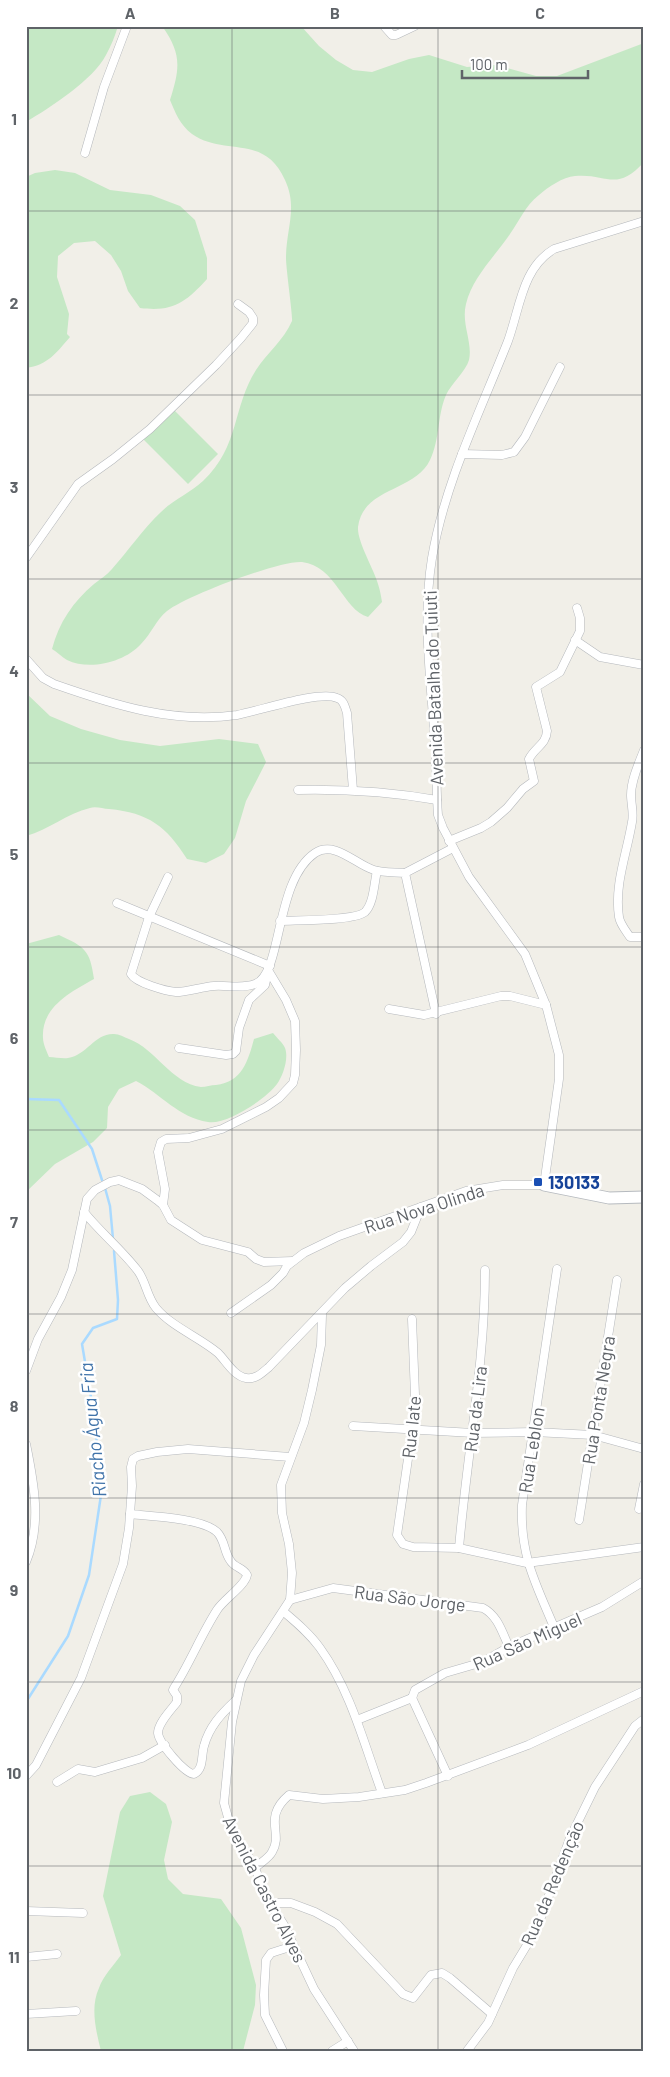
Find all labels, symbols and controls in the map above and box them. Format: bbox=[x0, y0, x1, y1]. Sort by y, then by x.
text: A bbox=[125, 3, 136, 22]
text: B bbox=[330, 3, 340, 22]
text: C bbox=[535, 3, 545, 22]
scale bar bbox=[462, 48, 589, 80]
text: 100 m bbox=[470, 55, 508, 73]
text: 1 bbox=[11, 109, 17, 128]
text: 2 bbox=[10, 293, 19, 312]
text: 3 bbox=[10, 477, 18, 496]
street label: Avenida Batalha do Tuiuti bbox=[419, 590, 447, 786]
text: 4 bbox=[9, 661, 19, 680]
text: 5 bbox=[10, 844, 19, 863]
text: 6 bbox=[10, 1028, 19, 1047]
place label: 130133 bbox=[548, 1171, 600, 1193]
marker: 130133 bbox=[532, 1176, 544, 1188]
street label: Rua Nova Olinda bbox=[361, 1178, 487, 1238]
text: 7 bbox=[10, 1212, 18, 1231]
street label: Rua Ponta Negra bbox=[577, 1334, 619, 1466]
water label: Riacho Água Fria bbox=[73, 1362, 111, 1498]
street label: Rua da Lira bbox=[459, 1365, 491, 1453]
street label: Rua Iate bbox=[397, 1394, 425, 1460]
text: 8 bbox=[10, 1396, 19, 1415]
street label: Rua Leblon bbox=[513, 1405, 549, 1495]
text: 9 bbox=[10, 1580, 18, 1599]
street label: Rua São Jorge bbox=[353, 1580, 467, 1616]
street label: Rua São Miguel bbox=[469, 1607, 585, 1675]
text: 10 bbox=[7, 1763, 21, 1782]
street label: Avenida Castro Alves bbox=[219, 1812, 311, 1966]
street label: Rua da Redenção bbox=[516, 1817, 588, 1949]
text: 11 bbox=[8, 1947, 20, 1966]

